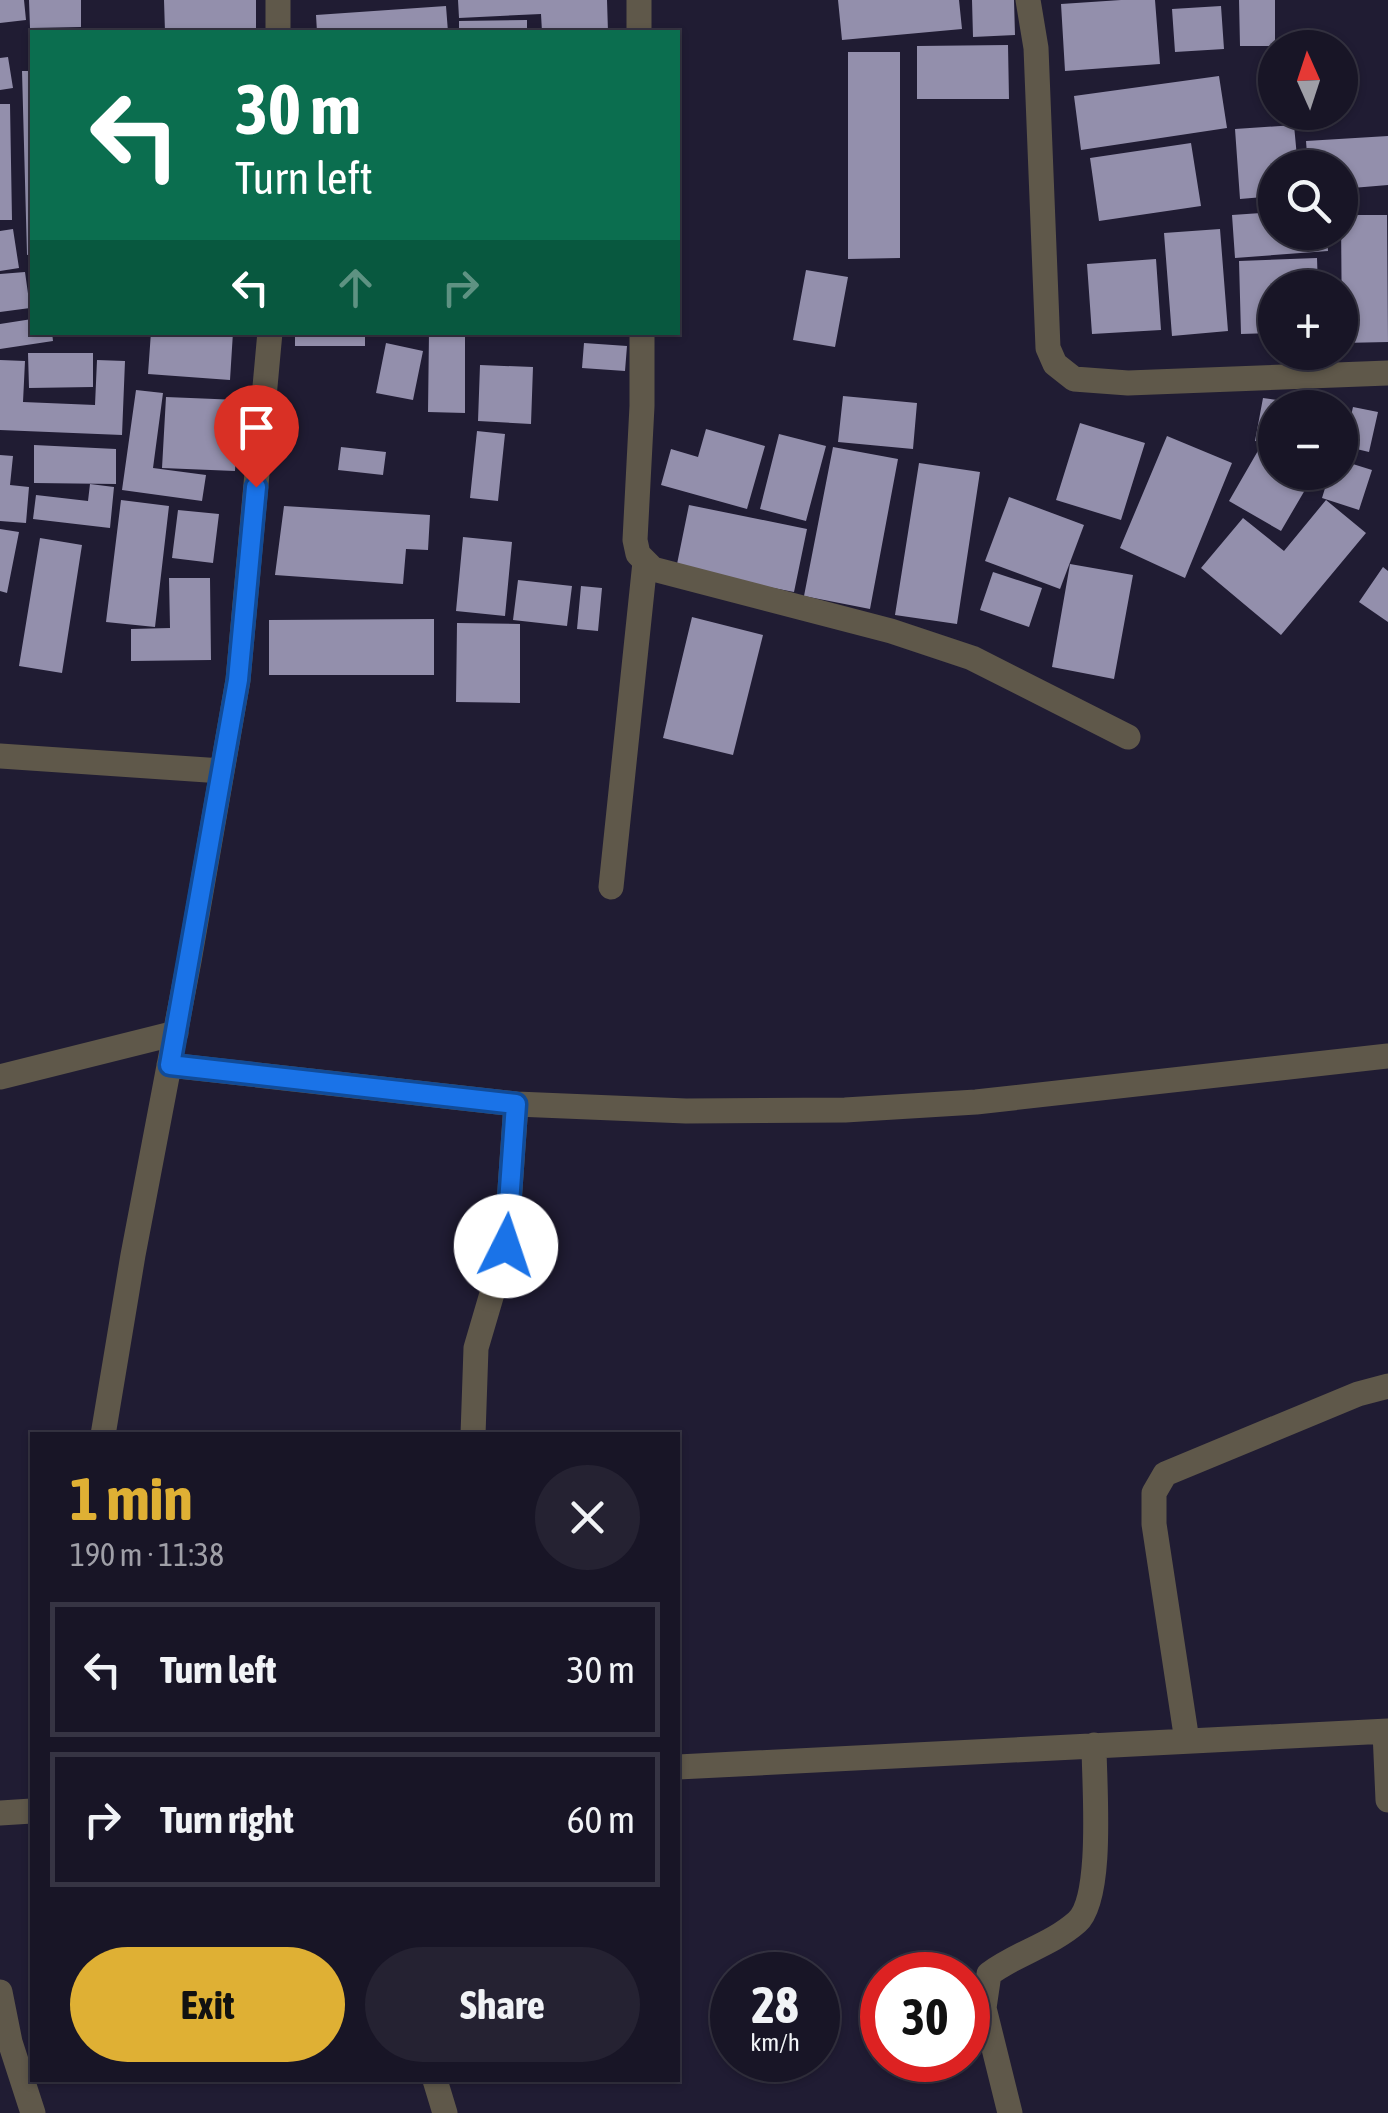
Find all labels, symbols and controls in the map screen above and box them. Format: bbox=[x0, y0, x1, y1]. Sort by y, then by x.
north arrow bbox=[1258, 30, 1358, 130]
map controls bbox=[1258, 30, 1358, 490]
text: 30 m bbox=[235, 69, 361, 149]
icon: left bbox=[70, 70, 200, 200]
button: search bbox=[1258, 150, 1358, 250]
text: Turn left bbox=[235, 152, 373, 204]
icon: left bbox=[223, 260, 278, 315]
icon: ahead bbox=[328, 260, 383, 315]
icon: right bbox=[433, 260, 488, 315]
button: + bbox=[1258, 270, 1358, 370]
pin bbox=[214, 385, 299, 488]
button: − bbox=[1258, 390, 1358, 490]
icon: arrive bbox=[229, 400, 284, 455]
position arrow bbox=[454, 1194, 558, 1298]
text: 1 min bbox=[70, 1464, 193, 1533]
button: close bbox=[535, 1465, 640, 1570]
text: 190 m · 11:38 bbox=[70, 1536, 224, 1573]
icon: left bbox=[75, 1642, 130, 1697]
text: Turn left bbox=[160, 1648, 276, 1691]
text: 30 m bbox=[567, 1648, 635, 1691]
icon: right bbox=[75, 1792, 130, 1847]
text: Turn right bbox=[160, 1798, 294, 1841]
text: 60 m bbox=[567, 1798, 635, 1841]
button: Exit bbox=[70, 1947, 345, 2062]
button: Share bbox=[365, 1947, 640, 2062]
speed limit sign: 30 bbox=[860, 1952, 990, 2082]
text: 28 bbox=[751, 1976, 798, 2034]
text: km/h bbox=[750, 2028, 800, 2056]

